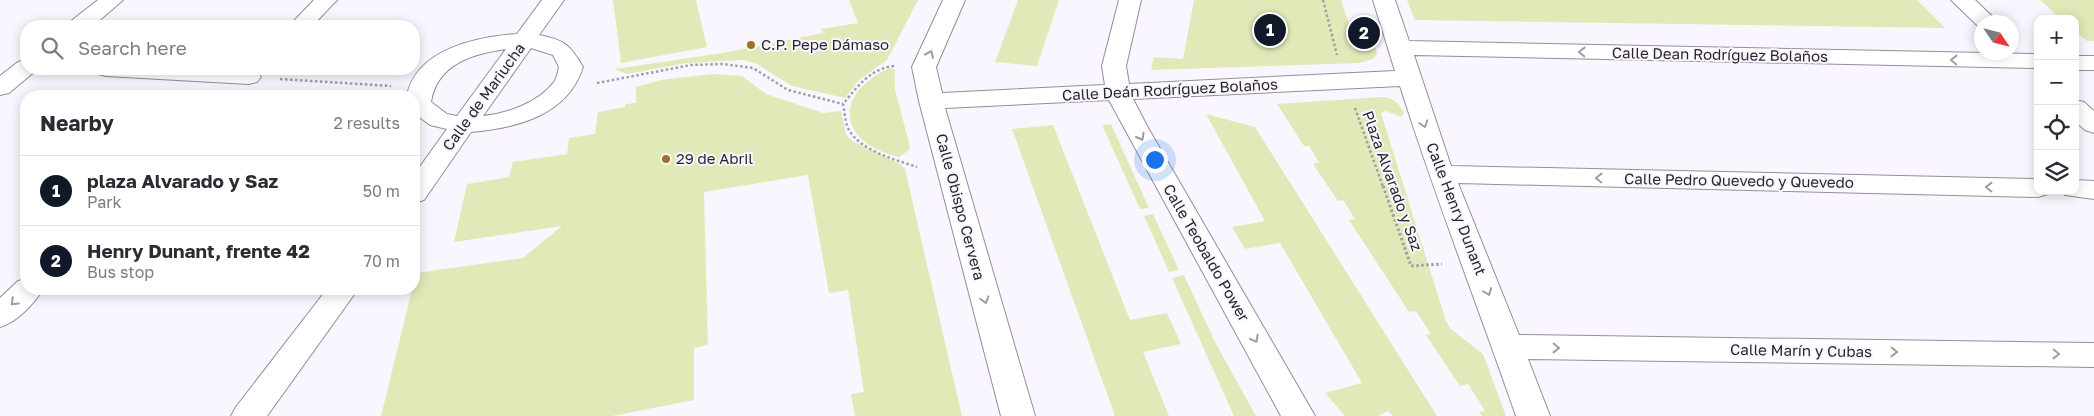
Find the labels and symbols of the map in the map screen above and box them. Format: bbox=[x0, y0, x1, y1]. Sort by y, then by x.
pin: 1 bbox=[1254, 11, 1286, 49]
pin: 2 bbox=[1348, 14, 1380, 52]
north arrow bbox=[1974, 15, 2019, 60]
place label: C.P. Pepe Dámaso bbox=[761, 35, 889, 53]
street label: Calle de Mariucha bbox=[438, 39, 528, 154]
marker: C.P. Pepe Dámaso bbox=[745, 39, 757, 51]
street label: Calle Dean Rodríguez Bolaños bbox=[1612, 43, 1828, 65]
one-way arrow bbox=[1577, 47, 1585, 57]
one-way arrow bbox=[924, 50, 935, 59]
one-way arrow bbox=[1950, 55, 1958, 65]
street label: Calle Deán Rodríguez Bolaños bbox=[1061, 74, 1278, 104]
street label: Plaza Alvarado y Saz bbox=[1359, 108, 1427, 253]
one-way arrow bbox=[1418, 119, 1428, 128]
street label: Calle Obispo Cervera bbox=[933, 131, 989, 282]
one-way arrow bbox=[1134, 131, 1144, 140]
street label: Calle Henry Dunant bbox=[1423, 140, 1491, 278]
your location bbox=[1142, 147, 1168, 173]
place label: 29 de Abril bbox=[676, 149, 753, 167]
marker: 29 de Abril bbox=[660, 153, 672, 165]
street label: Calle Pedro Quevedo y Quevedo bbox=[1624, 169, 1854, 191]
one-way arrow bbox=[1595, 173, 1602, 183]
street label: Calle Teobaldo Power bbox=[1160, 181, 1254, 325]
one-way arrow bbox=[1985, 182, 1992, 192]
one-way arrow bbox=[1482, 287, 1492, 296]
one-way arrow bbox=[980, 295, 990, 303]
one-way arrow bbox=[11, 296, 20, 305]
one-way arrow bbox=[1249, 334, 1259, 343]
street label: Calle Marín y Cubas bbox=[1730, 340, 1872, 360]
one-way arrow bbox=[1553, 342, 1561, 353]
one-way arrow bbox=[1890, 347, 1898, 357]
one-way arrow bbox=[2053, 349, 2061, 359]

